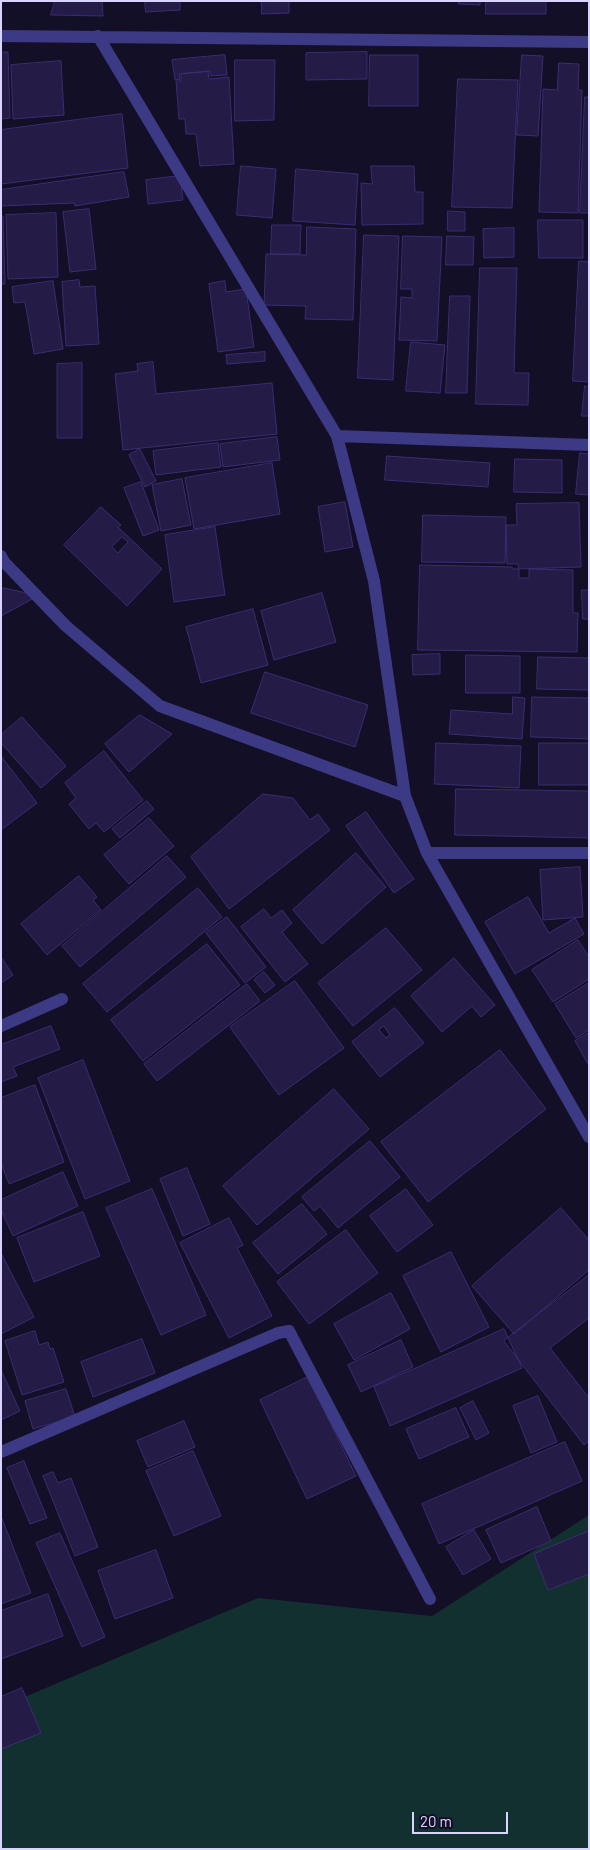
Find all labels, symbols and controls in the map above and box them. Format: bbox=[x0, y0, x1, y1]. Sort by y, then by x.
scale bar bbox=[415, 1802, 511, 1834]
text: 20 m bbox=[420, 1812, 452, 1830]

